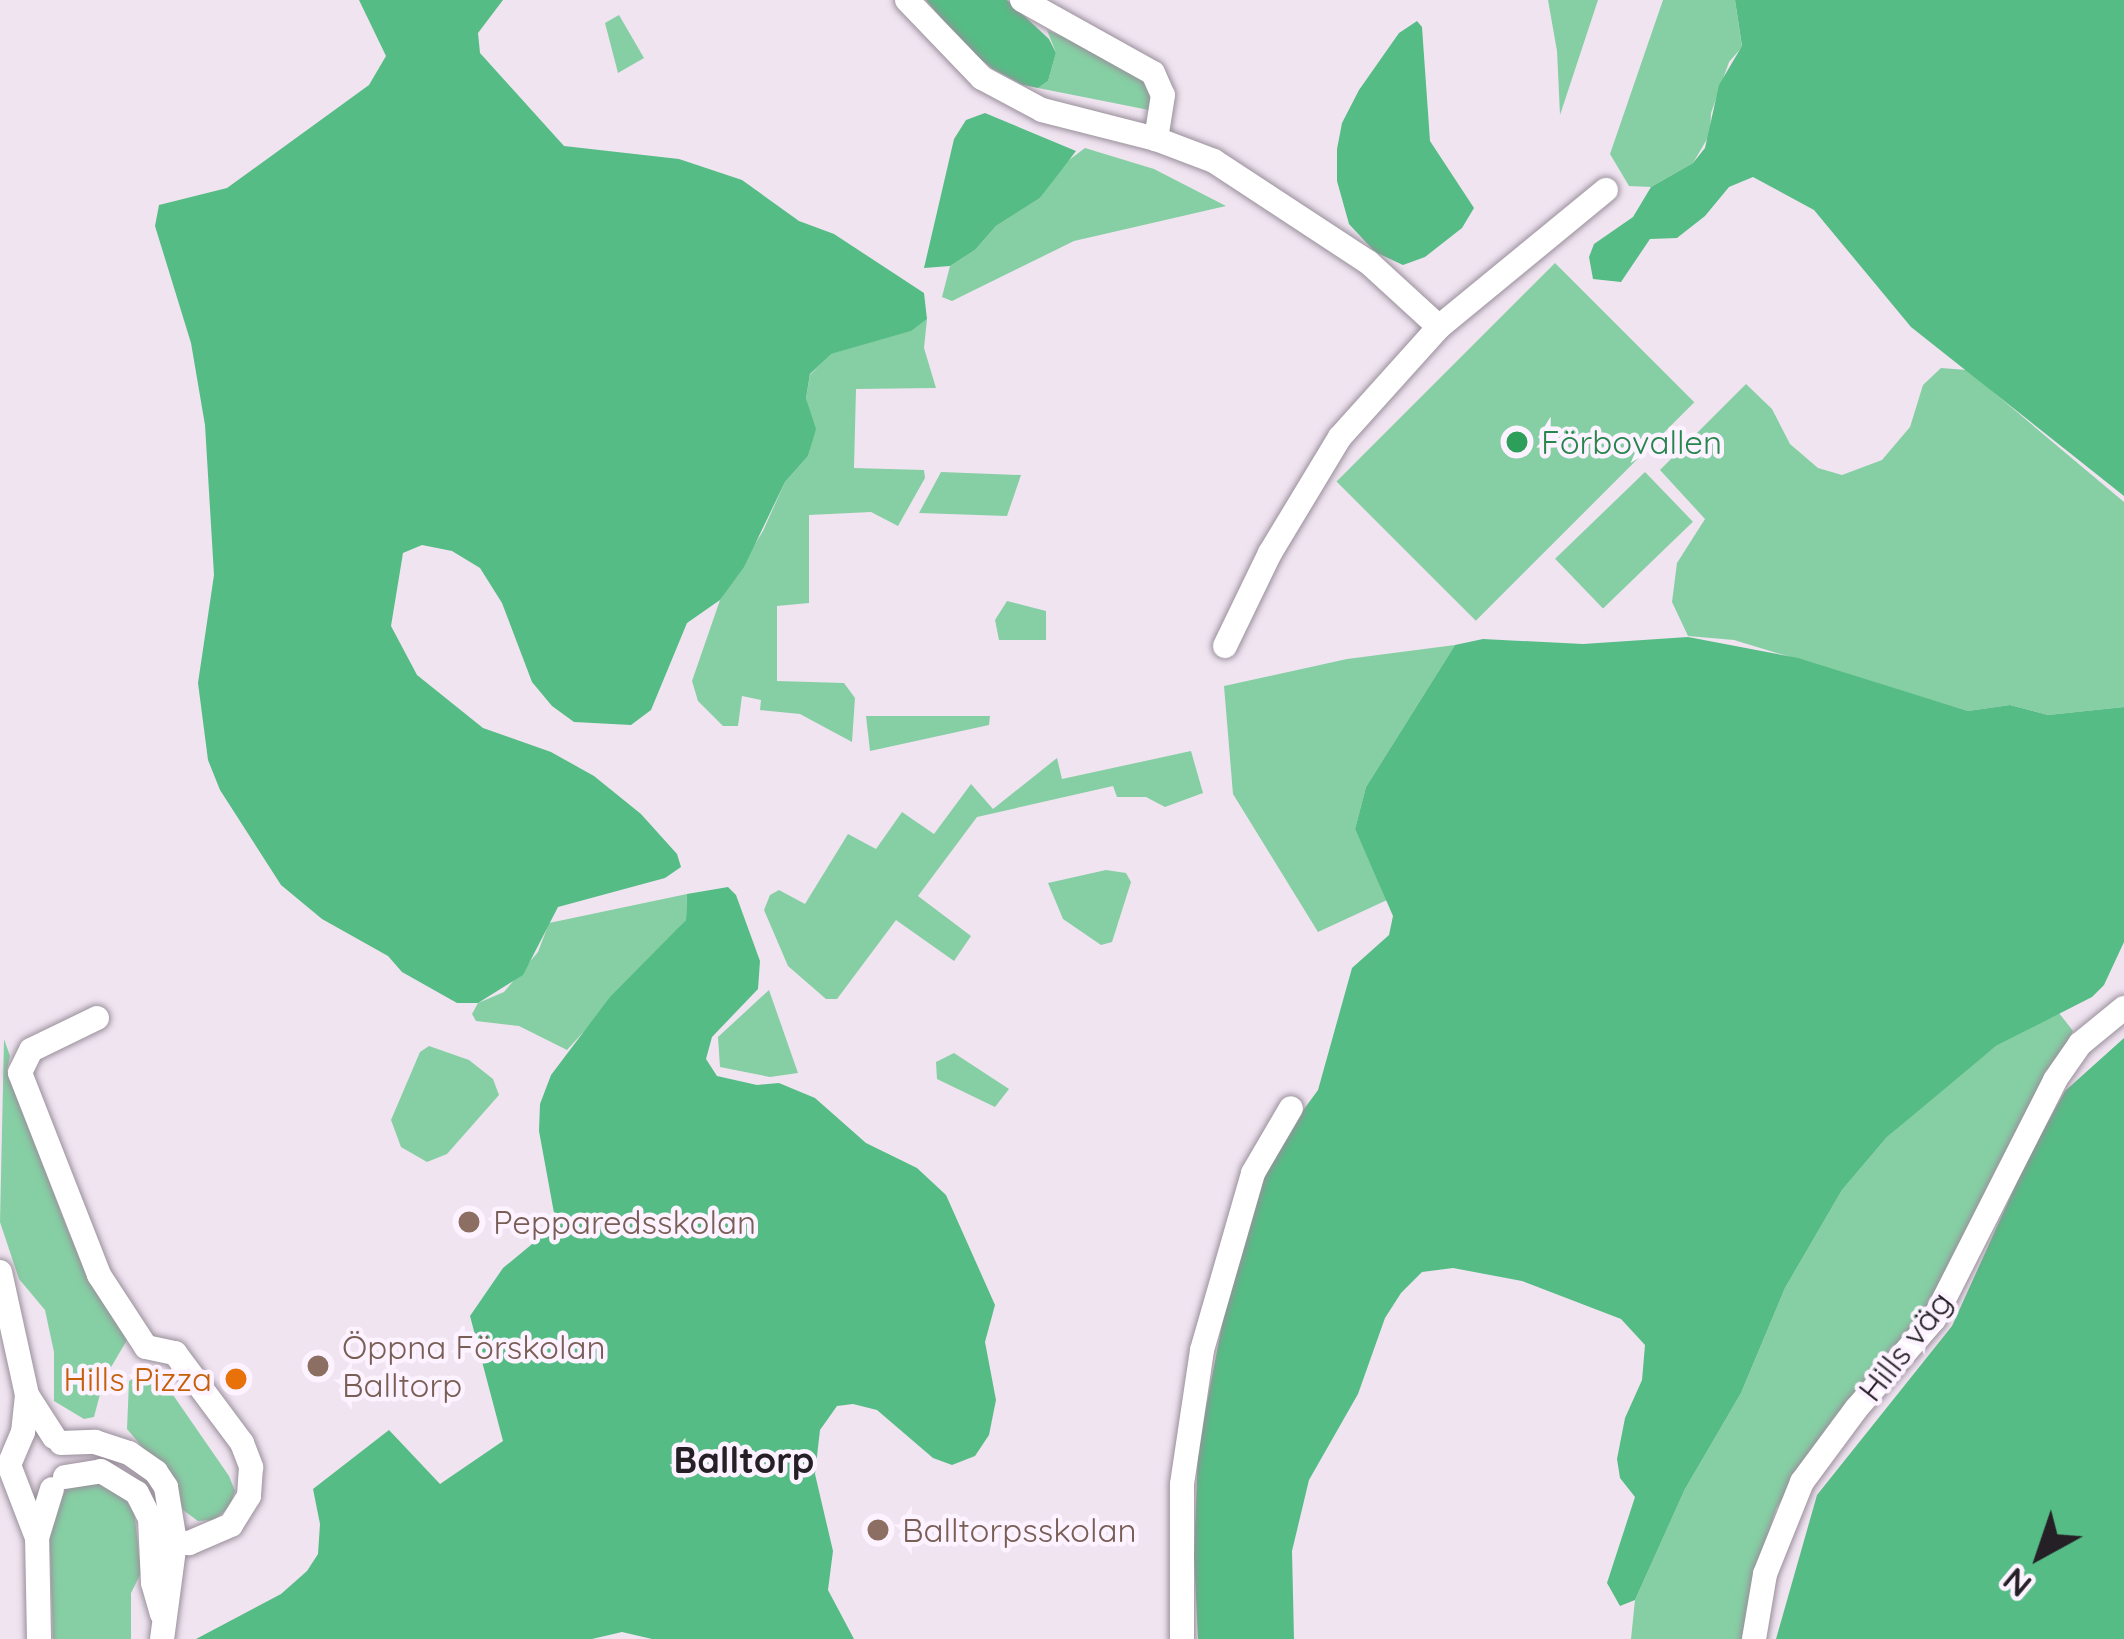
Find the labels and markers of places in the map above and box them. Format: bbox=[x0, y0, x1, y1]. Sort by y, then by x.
place label: Förbovallen bbox=[1541, 422, 1722, 462]
marker: Förbovallen bbox=[1504, 429, 1530, 455]
place label: Pepparedsskolan bbox=[493, 1202, 756, 1242]
marker: Pepparedsskolan bbox=[456, 1209, 482, 1235]
place label: Öppna Förskolan Balltorp bbox=[342, 1327, 606, 1405]
marker: Öppna Förskolan Balltorp bbox=[305, 1353, 331, 1379]
place label: Hills Pizza bbox=[63, 1359, 212, 1399]
marker: Hills Pizza bbox=[223, 1366, 249, 1392]
place label: Balltorpsskolan bbox=[902, 1510, 1137, 1550]
marker: Balltorpsskolan bbox=[865, 1517, 891, 1543]

